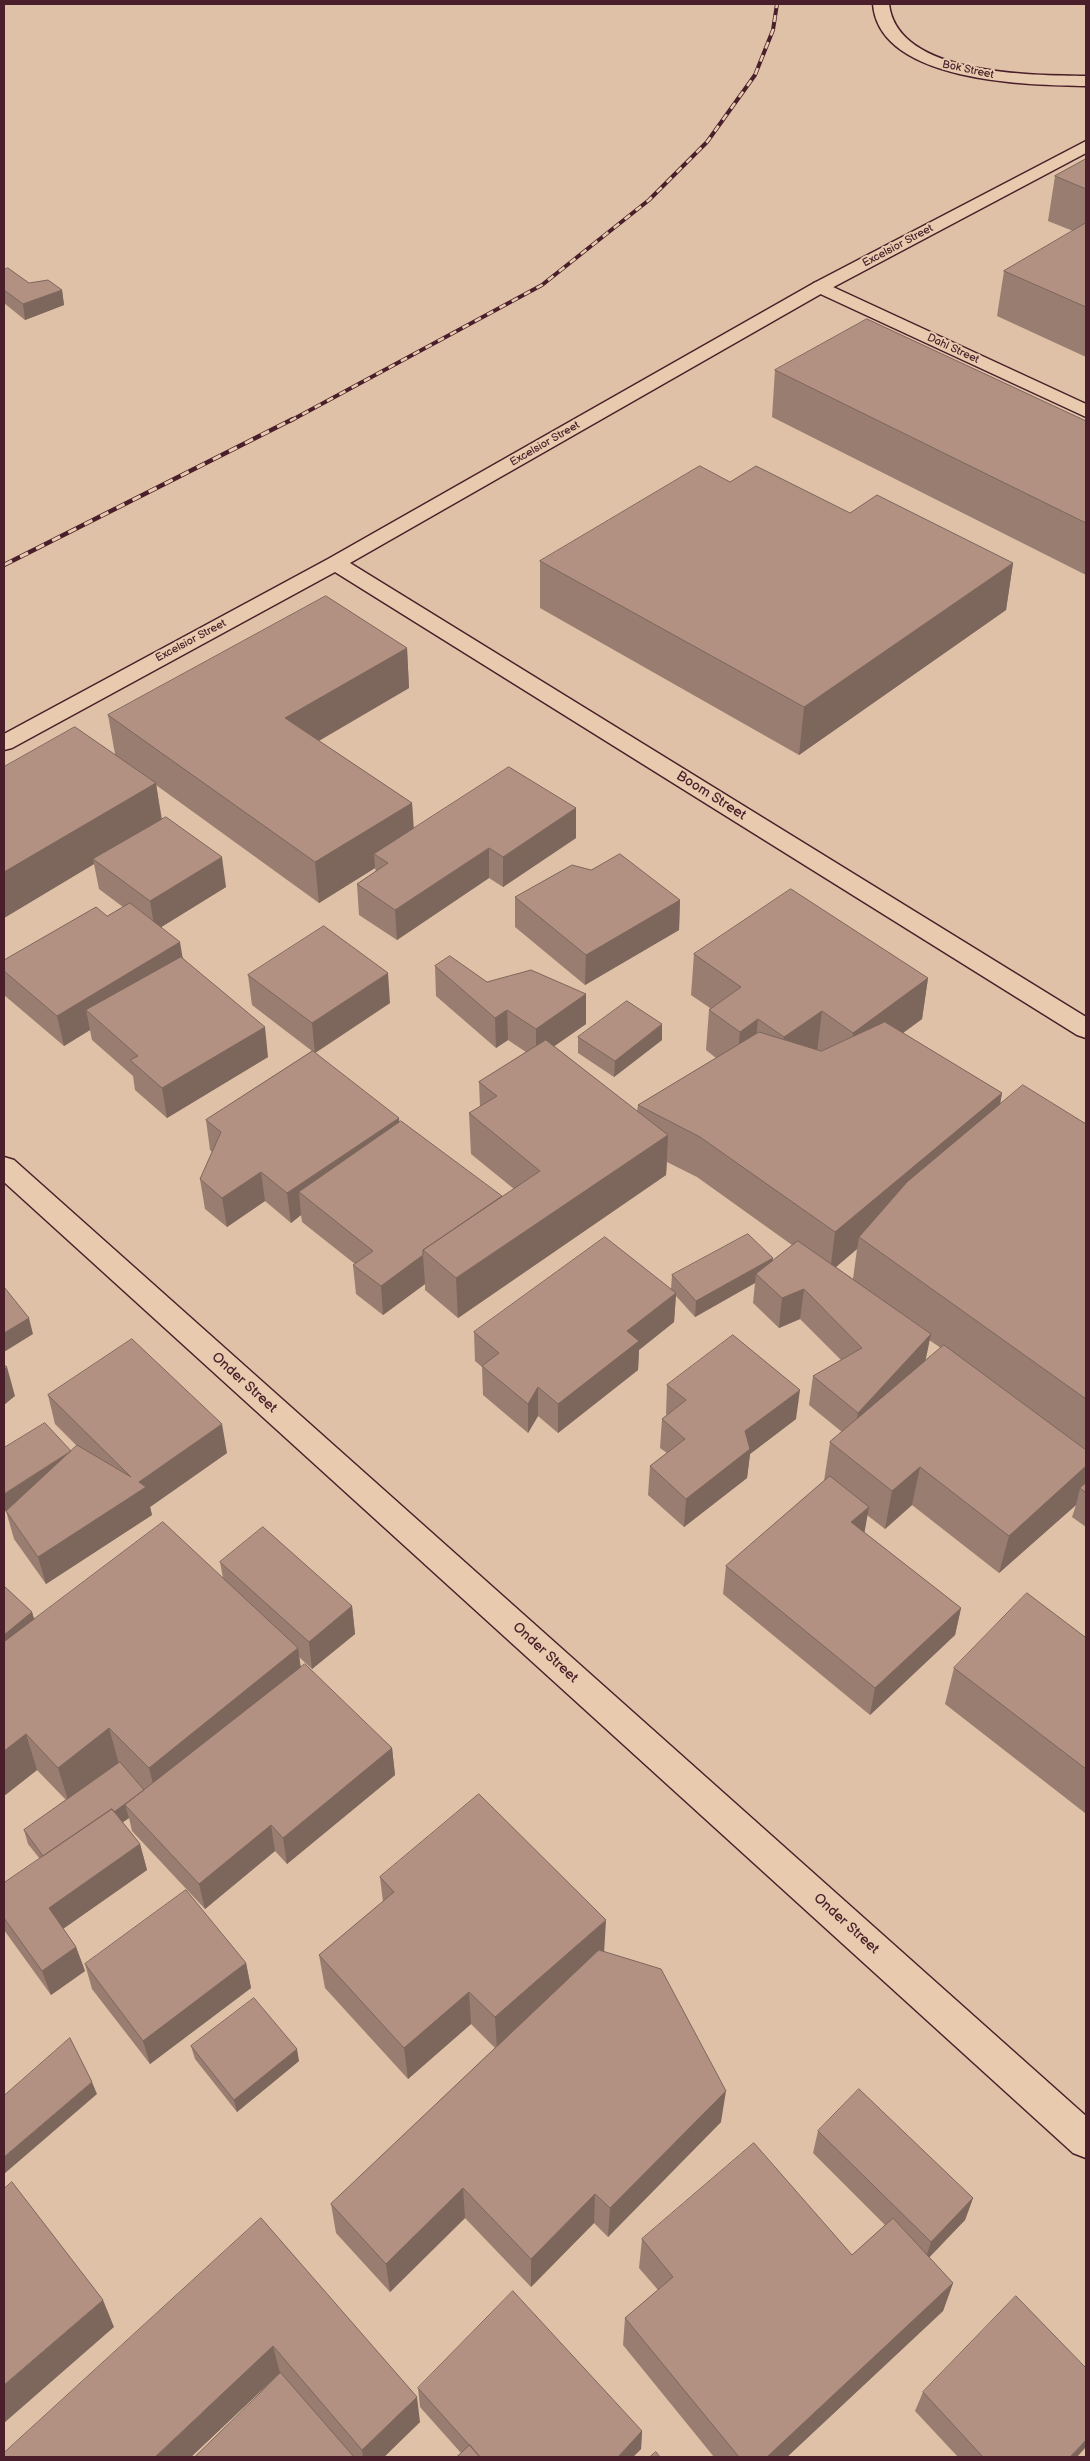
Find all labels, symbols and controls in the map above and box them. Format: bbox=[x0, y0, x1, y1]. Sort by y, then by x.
street label: Bok Street bbox=[941, 58, 995, 82]
street label: Excelsior Street bbox=[860, 222, 936, 270]
street label: Dahl Street bbox=[925, 331, 981, 367]
street label: Excelsior Street bbox=[508, 419, 582, 469]
street label: Excelsior Street bbox=[153, 617, 229, 665]
street label: Boom Street bbox=[673, 768, 749, 824]
street label: Onder Street bbox=[208, 1349, 280, 1417]
street label: Onder Street bbox=[509, 1619, 581, 1687]
street label: Onder Street bbox=[810, 1890, 882, 1958]

